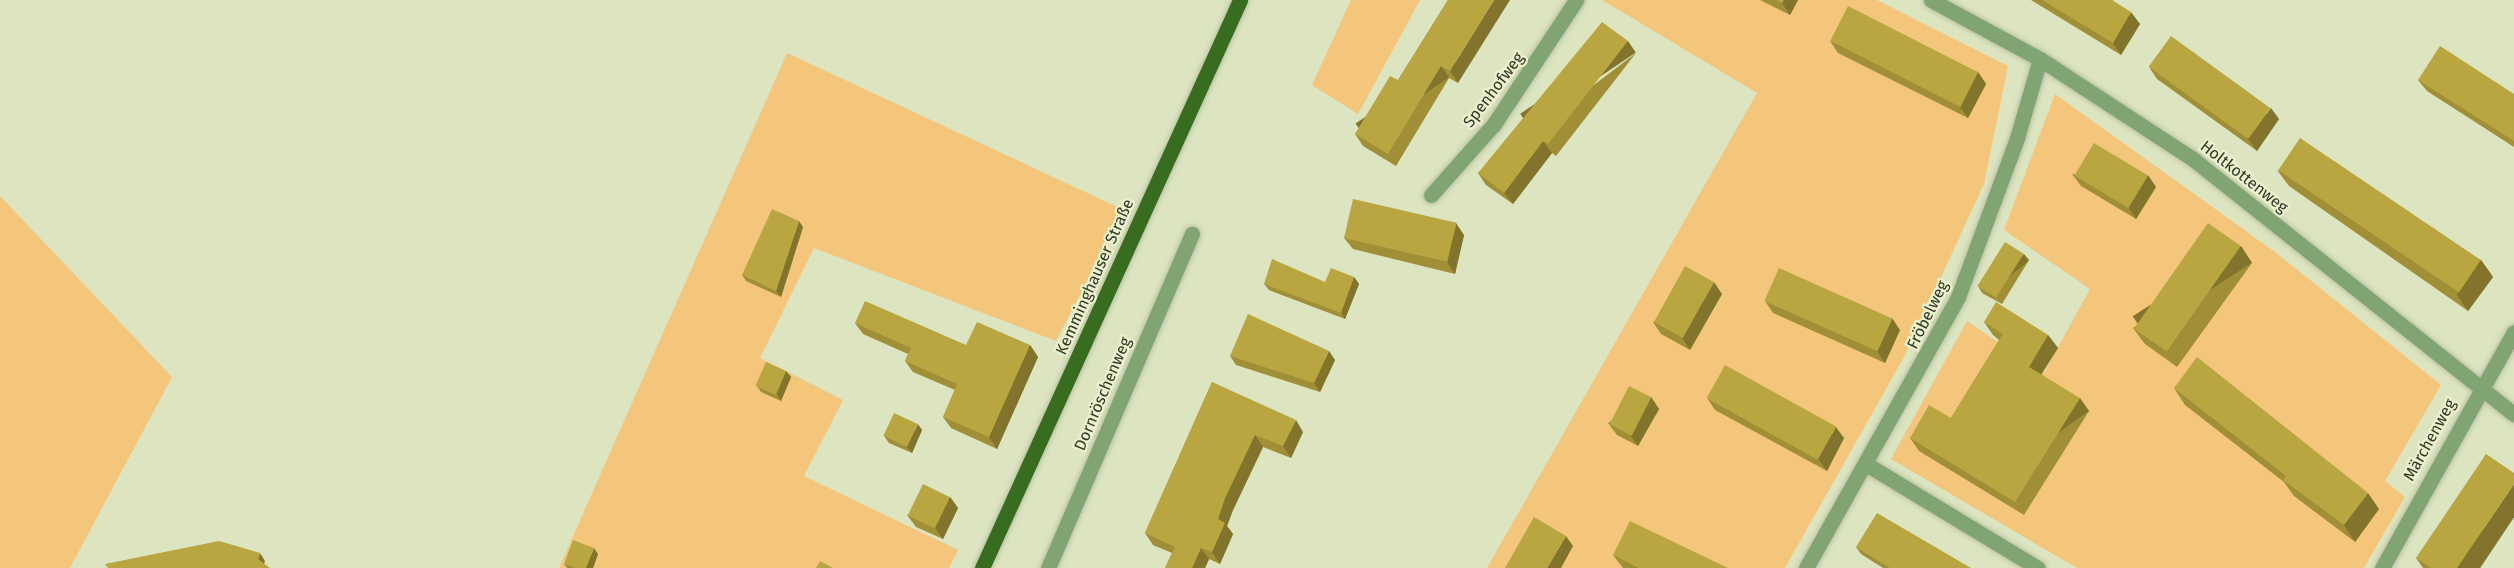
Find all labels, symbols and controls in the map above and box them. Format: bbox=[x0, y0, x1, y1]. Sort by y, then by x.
street label: Spenhofweg bbox=[1460, 49, 1528, 131]
street label: Holtkottenweg bbox=[2196, 137, 2292, 217]
street label: Kemminghauser Straße bbox=[1052, 196, 1138, 358]
street label: Fröbelweg bbox=[1903, 278, 1953, 352]
street label: Dornröschenweg bbox=[1070, 334, 1136, 454]
street label: Märchenweg bbox=[2400, 396, 2460, 484]

